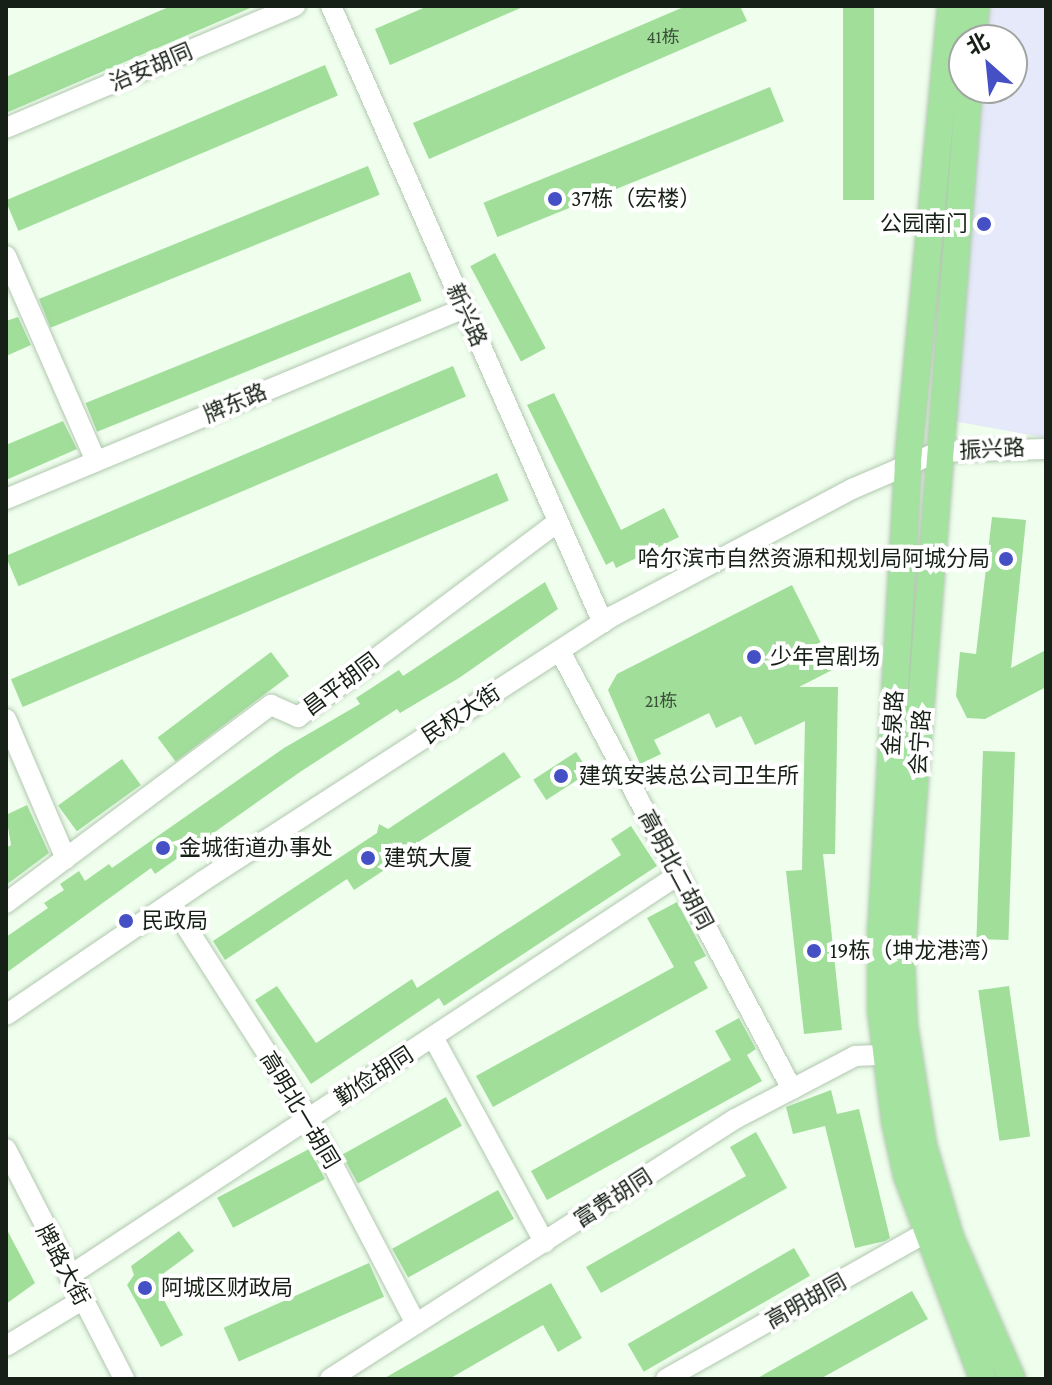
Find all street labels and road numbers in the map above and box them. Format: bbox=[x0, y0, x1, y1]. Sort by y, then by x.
street label: 治安胡同 bbox=[105, 38, 197, 96]
street label: 新兴路 bbox=[442, 279, 492, 351]
street label: 牌东路 bbox=[199, 378, 271, 428]
street label: 振兴路 bbox=[958, 434, 1026, 464]
street label: 昌平胡同 bbox=[298, 647, 384, 721]
street label: 民权大街 bbox=[417, 679, 505, 749]
street label: 金泉路 bbox=[878, 689, 908, 757]
street label: 会宁路 bbox=[905, 708, 935, 776]
street label: 高明北二胡同 bbox=[633, 806, 719, 934]
street label: 勤俭胡同 bbox=[330, 1041, 418, 1111]
street label: 高明北一胡同 bbox=[255, 1047, 345, 1173]
street label: 富贵胡同 bbox=[569, 1163, 657, 1233]
street label: 牌路大街 bbox=[31, 1220, 95, 1310]
street label: 高明胡同 bbox=[761, 1268, 851, 1334]

